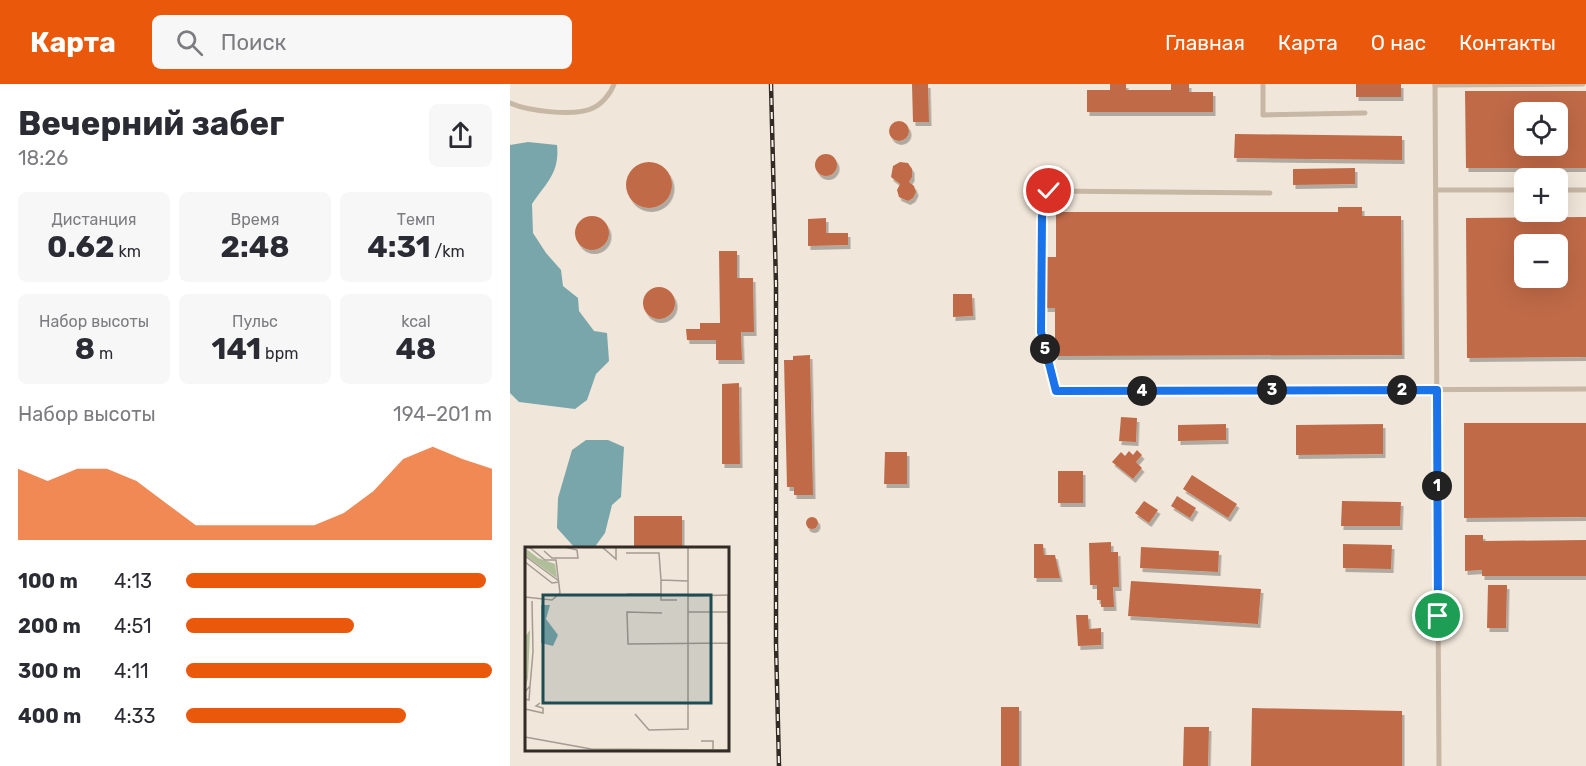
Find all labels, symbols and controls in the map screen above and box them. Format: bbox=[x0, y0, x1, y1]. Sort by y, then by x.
search box bbox=[152, 15, 572, 69]
text: Карта bbox=[30, 26, 116, 59]
icon: search bbox=[173, 26, 206, 59]
text: Поиск bbox=[221, 29, 286, 56]
text: Главная bbox=[1165, 30, 1245, 55]
text: Карта bbox=[1278, 30, 1338, 55]
text: О нас bbox=[1371, 30, 1426, 55]
text: Контакты bbox=[1459, 30, 1556, 55]
map controls bbox=[1514, 102, 1568, 288]
button: locate bbox=[1514, 102, 1568, 156]
text: Вечерний забег bbox=[18, 104, 284, 143]
button: share bbox=[429, 104, 492, 167]
text: 18:26 bbox=[18, 146, 68, 170]
pin bbox=[1023, 165, 1074, 216]
button: + bbox=[1514, 168, 1568, 222]
icon: check bbox=[1032, 174, 1065, 207]
text: Дистанция bbox=[51, 210, 137, 229]
text: Время bbox=[231, 210, 279, 229]
text: Темп bbox=[397, 210, 435, 229]
text: 0.62 bbox=[47, 229, 115, 265]
text: 2:48 bbox=[220, 229, 290, 265]
text: 4:31 bbox=[367, 229, 431, 265]
button: − bbox=[1514, 234, 1568, 288]
text: km bbox=[115, 242, 141, 261]
text: /km bbox=[431, 242, 465, 261]
text: Набор высоты bbox=[39, 312, 149, 331]
text: Пульс bbox=[232, 312, 278, 331]
text: kcal bbox=[401, 312, 431, 331]
text: 8 bbox=[75, 331, 95, 367]
text: 141 bbox=[212, 331, 261, 367]
text: 48 bbox=[396, 331, 436, 367]
pin: 5 bbox=[1030, 334, 1060, 364]
text: 5 bbox=[1040, 339, 1050, 358]
text: m bbox=[95, 344, 113, 363]
text: bpm bbox=[261, 344, 298, 363]
pin: 3 bbox=[1257, 375, 1287, 405]
pin: 2 bbox=[1387, 375, 1417, 405]
pin: 4 bbox=[1127, 376, 1157, 406]
text: 3 bbox=[1267, 380, 1277, 399]
text: 2 bbox=[1397, 380, 1407, 399]
text: 4 bbox=[1137, 381, 1147, 400]
text: Набор высоты bbox=[18, 402, 156, 426]
text: 194–201 m bbox=[393, 402, 492, 426]
pin: 1 bbox=[1422, 471, 1452, 501]
text: 1 bbox=[1433, 476, 1441, 495]
inset map bbox=[525, 547, 729, 751]
text: 100 m bbox=[18, 569, 78, 593]
text: 4:13 bbox=[114, 569, 152, 593]
pin bbox=[1412, 590, 1463, 641]
icon: arrive bbox=[1421, 599, 1454, 632]
text: 200 m bbox=[18, 614, 81, 638]
text: 4:51 bbox=[114, 614, 152, 638]
text: 300 m bbox=[18, 659, 81, 683]
text: 4:11 bbox=[114, 659, 149, 683]
text: 400 m bbox=[18, 704, 81, 728]
text: 4:33 bbox=[114, 704, 156, 728]

